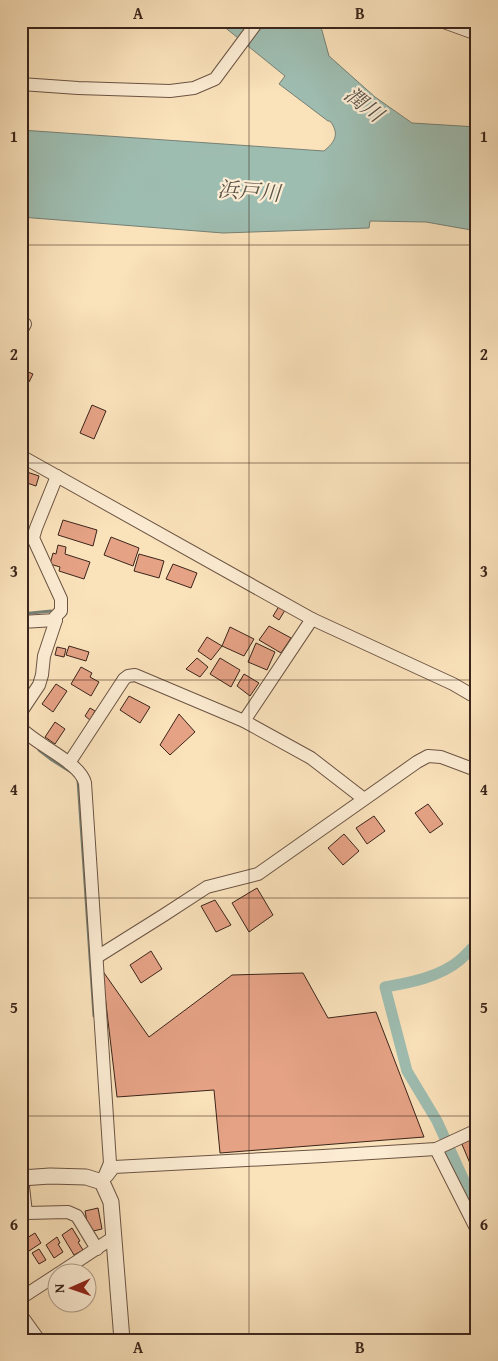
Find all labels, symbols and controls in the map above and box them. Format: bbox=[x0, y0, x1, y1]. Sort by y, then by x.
text: A bbox=[133, 1, 144, 25]
text: B bbox=[355, 1, 365, 25]
water label: 潤川 bbox=[338, 79, 392, 130]
text: 1 bbox=[10, 124, 18, 148]
text: 1 bbox=[480, 124, 488, 148]
water label: 浜戸川 bbox=[216, 173, 283, 209]
text: 2 bbox=[10, 342, 18, 366]
text: 2 bbox=[480, 342, 488, 366]
text: 3 bbox=[10, 559, 18, 583]
text: 3 bbox=[480, 559, 488, 583]
text: 4 bbox=[10, 777, 18, 801]
text: 4 bbox=[480, 777, 488, 801]
text: 5 bbox=[10, 995, 18, 1019]
text: 5 bbox=[480, 995, 488, 1019]
text: 6 bbox=[10, 1212, 18, 1236]
text: 6 bbox=[480, 1212, 488, 1236]
north arrow bbox=[48, 1264, 98, 1314]
text: N bbox=[49, 1283, 69, 1293]
text: A bbox=[133, 1335, 144, 1359]
text: B bbox=[355, 1335, 365, 1359]

